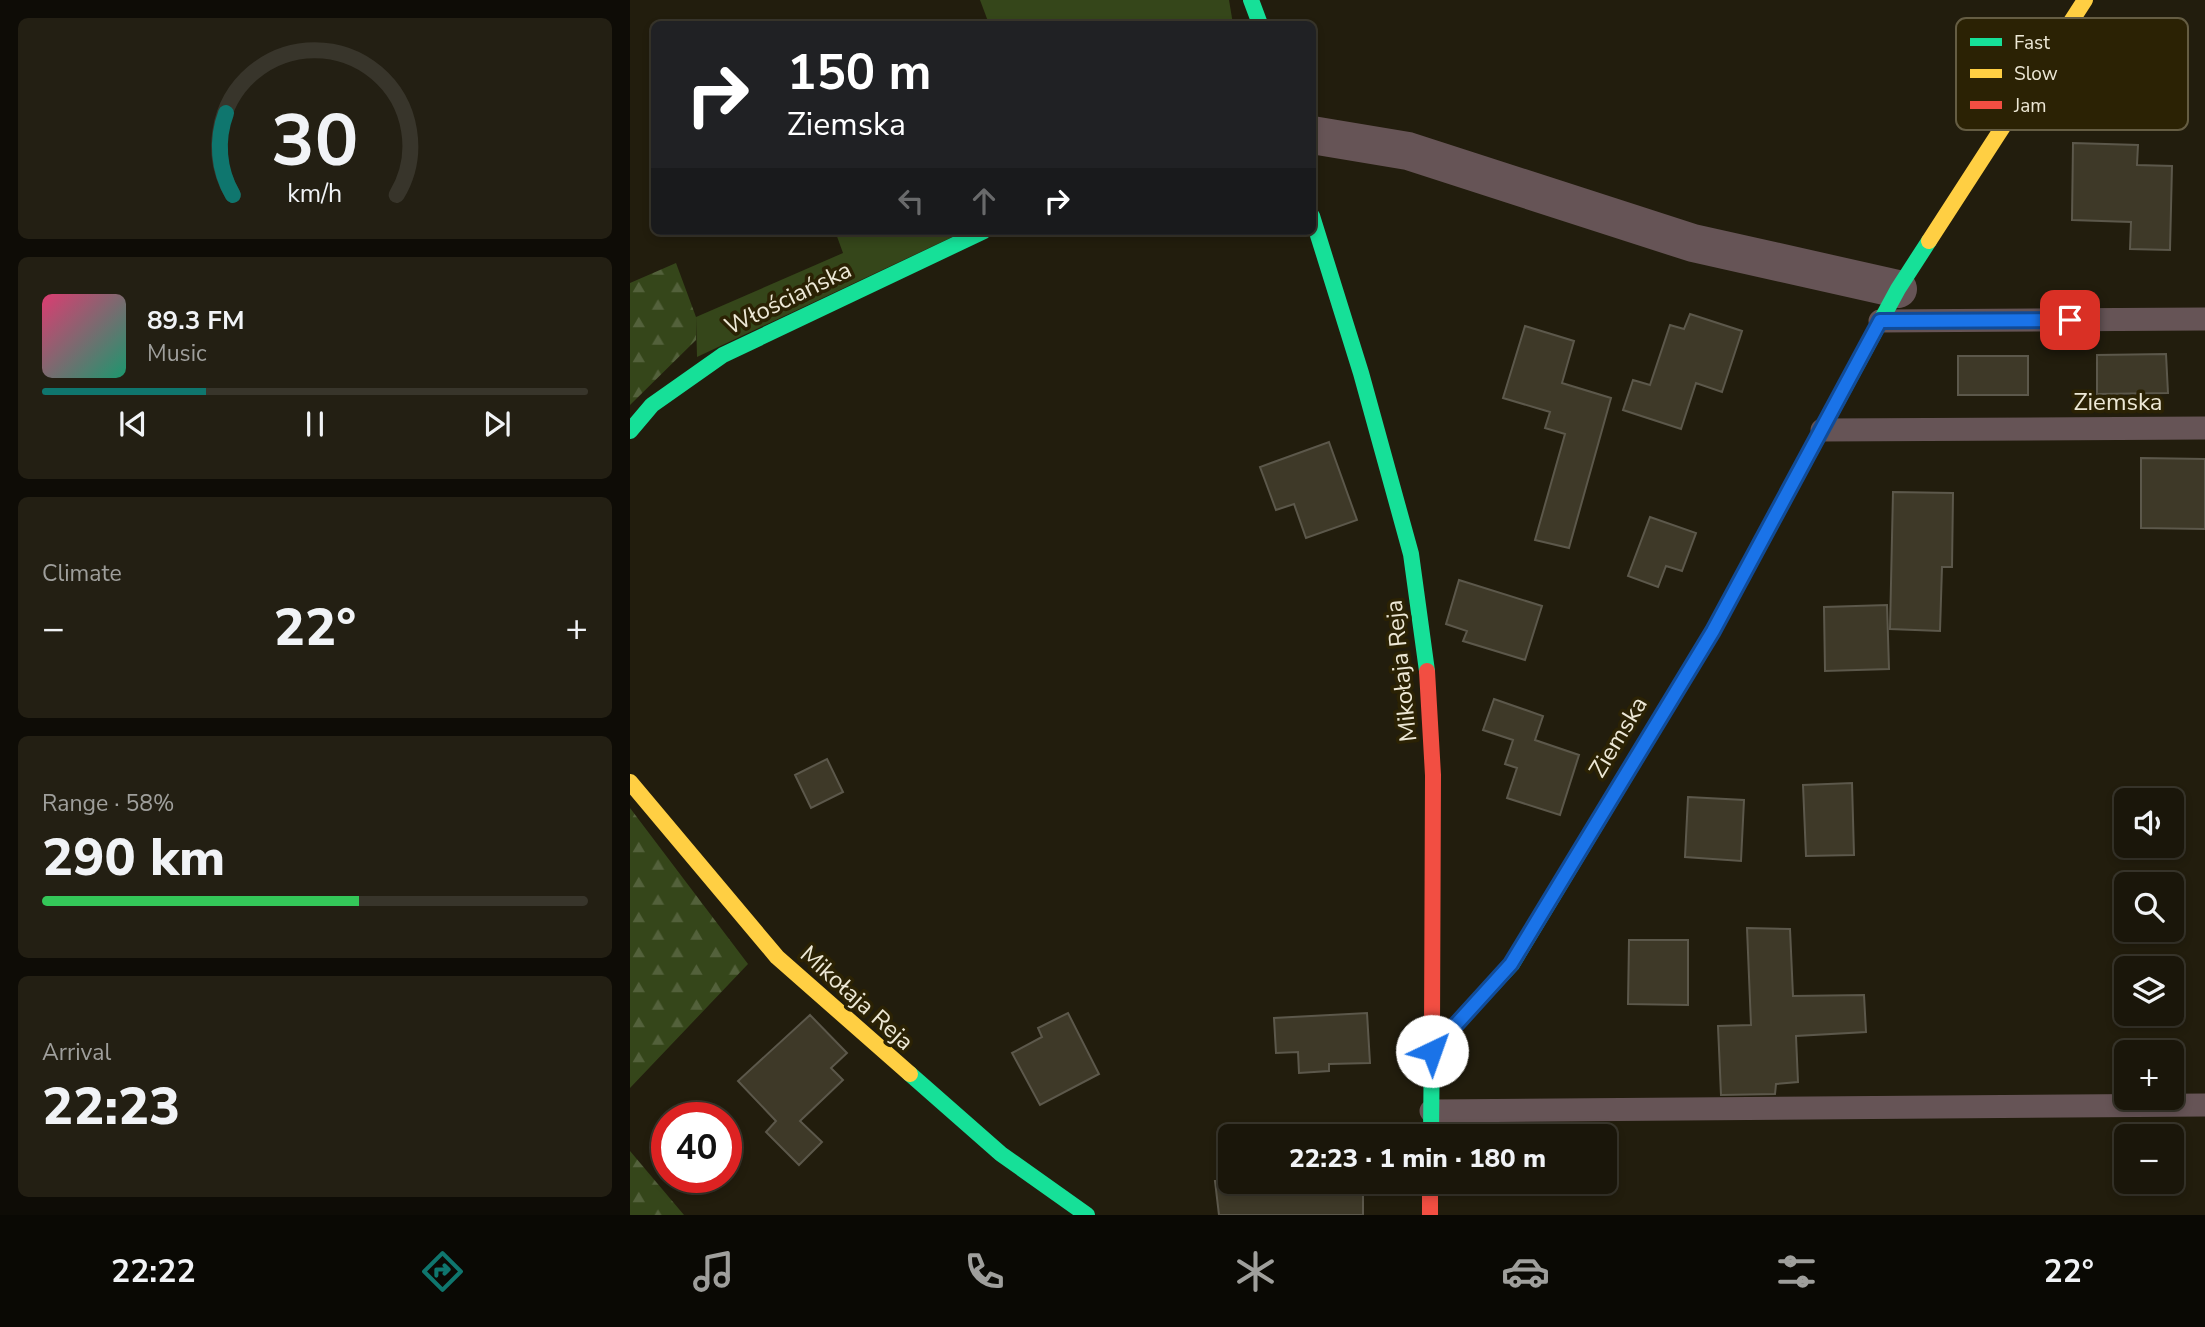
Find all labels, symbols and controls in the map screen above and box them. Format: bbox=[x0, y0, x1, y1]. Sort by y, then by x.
legend bbox=[1956, 18, 2188, 130]
text: Fast bbox=[2014, 30, 2050, 56]
text: 150 m bbox=[787, 39, 931, 106]
icon: right bbox=[672, 49, 763, 140]
text: Slow bbox=[2014, 61, 2058, 87]
text: 30 bbox=[271, 91, 359, 191]
text: Jam bbox=[2013, 93, 2047, 119]
text: Ziemska bbox=[787, 103, 906, 146]
text: km/h bbox=[287, 177, 343, 211]
icon: left bbox=[892, 182, 930, 220]
icon: ahead bbox=[965, 182, 1003, 220]
icon: right bbox=[1038, 182, 1076, 220]
street label: Włościańska bbox=[719, 253, 857, 343]
pin bbox=[2040, 290, 2100, 350]
icon: arrive bbox=[2051, 301, 2089, 339]
text: 89.3 FM bbox=[147, 303, 244, 338]
text: Music bbox=[147, 338, 207, 369]
street label: Ziemska bbox=[2073, 386, 2163, 418]
icon: previous bbox=[114, 405, 152, 443]
icon: pause bbox=[296, 405, 334, 443]
icon: next bbox=[478, 405, 516, 443]
text: Climate bbox=[42, 558, 122, 589]
text: 22° bbox=[274, 592, 356, 663]
street label: Mikołaja Reja bbox=[1378, 598, 1424, 744]
text: − bbox=[42, 603, 65, 654]
text: + bbox=[565, 603, 588, 654]
street label: Ziemska bbox=[1581, 691, 1655, 783]
text: Range · 58% bbox=[42, 788, 174, 819]
map controls bbox=[2114, 788, 2184, 1194]
button: sound bbox=[2114, 788, 2184, 858]
text: 290 km bbox=[42, 822, 225, 893]
button: search bbox=[2114, 872, 2184, 942]
street label: Mikołaja Reja bbox=[793, 938, 921, 1058]
button: layers bbox=[2114, 956, 2184, 1026]
position arrow bbox=[1395, 1014, 1469, 1088]
text: Arrival bbox=[42, 1037, 111, 1068]
button: + bbox=[2114, 1040, 2184, 1110]
text: 22:23 bbox=[42, 1071, 180, 1142]
speed limit sign: 40 bbox=[651, 1102, 742, 1193]
button: − bbox=[2114, 1124, 2184, 1194]
text: 22:23 · 1 min · 180 m bbox=[1289, 1141, 1546, 1176]
icon: directions bbox=[418, 1247, 467, 1296]
icon: music bbox=[689, 1247, 738, 1296]
icon: phone bbox=[960, 1247, 1009, 1296]
icon: climate bbox=[1231, 1247, 1280, 1296]
icon: car bbox=[1501, 1247, 1550, 1296]
icon: filters bbox=[1772, 1247, 1821, 1296]
text: 22:22 bbox=[111, 1250, 196, 1293]
text: 22° bbox=[2043, 1250, 2094, 1293]

